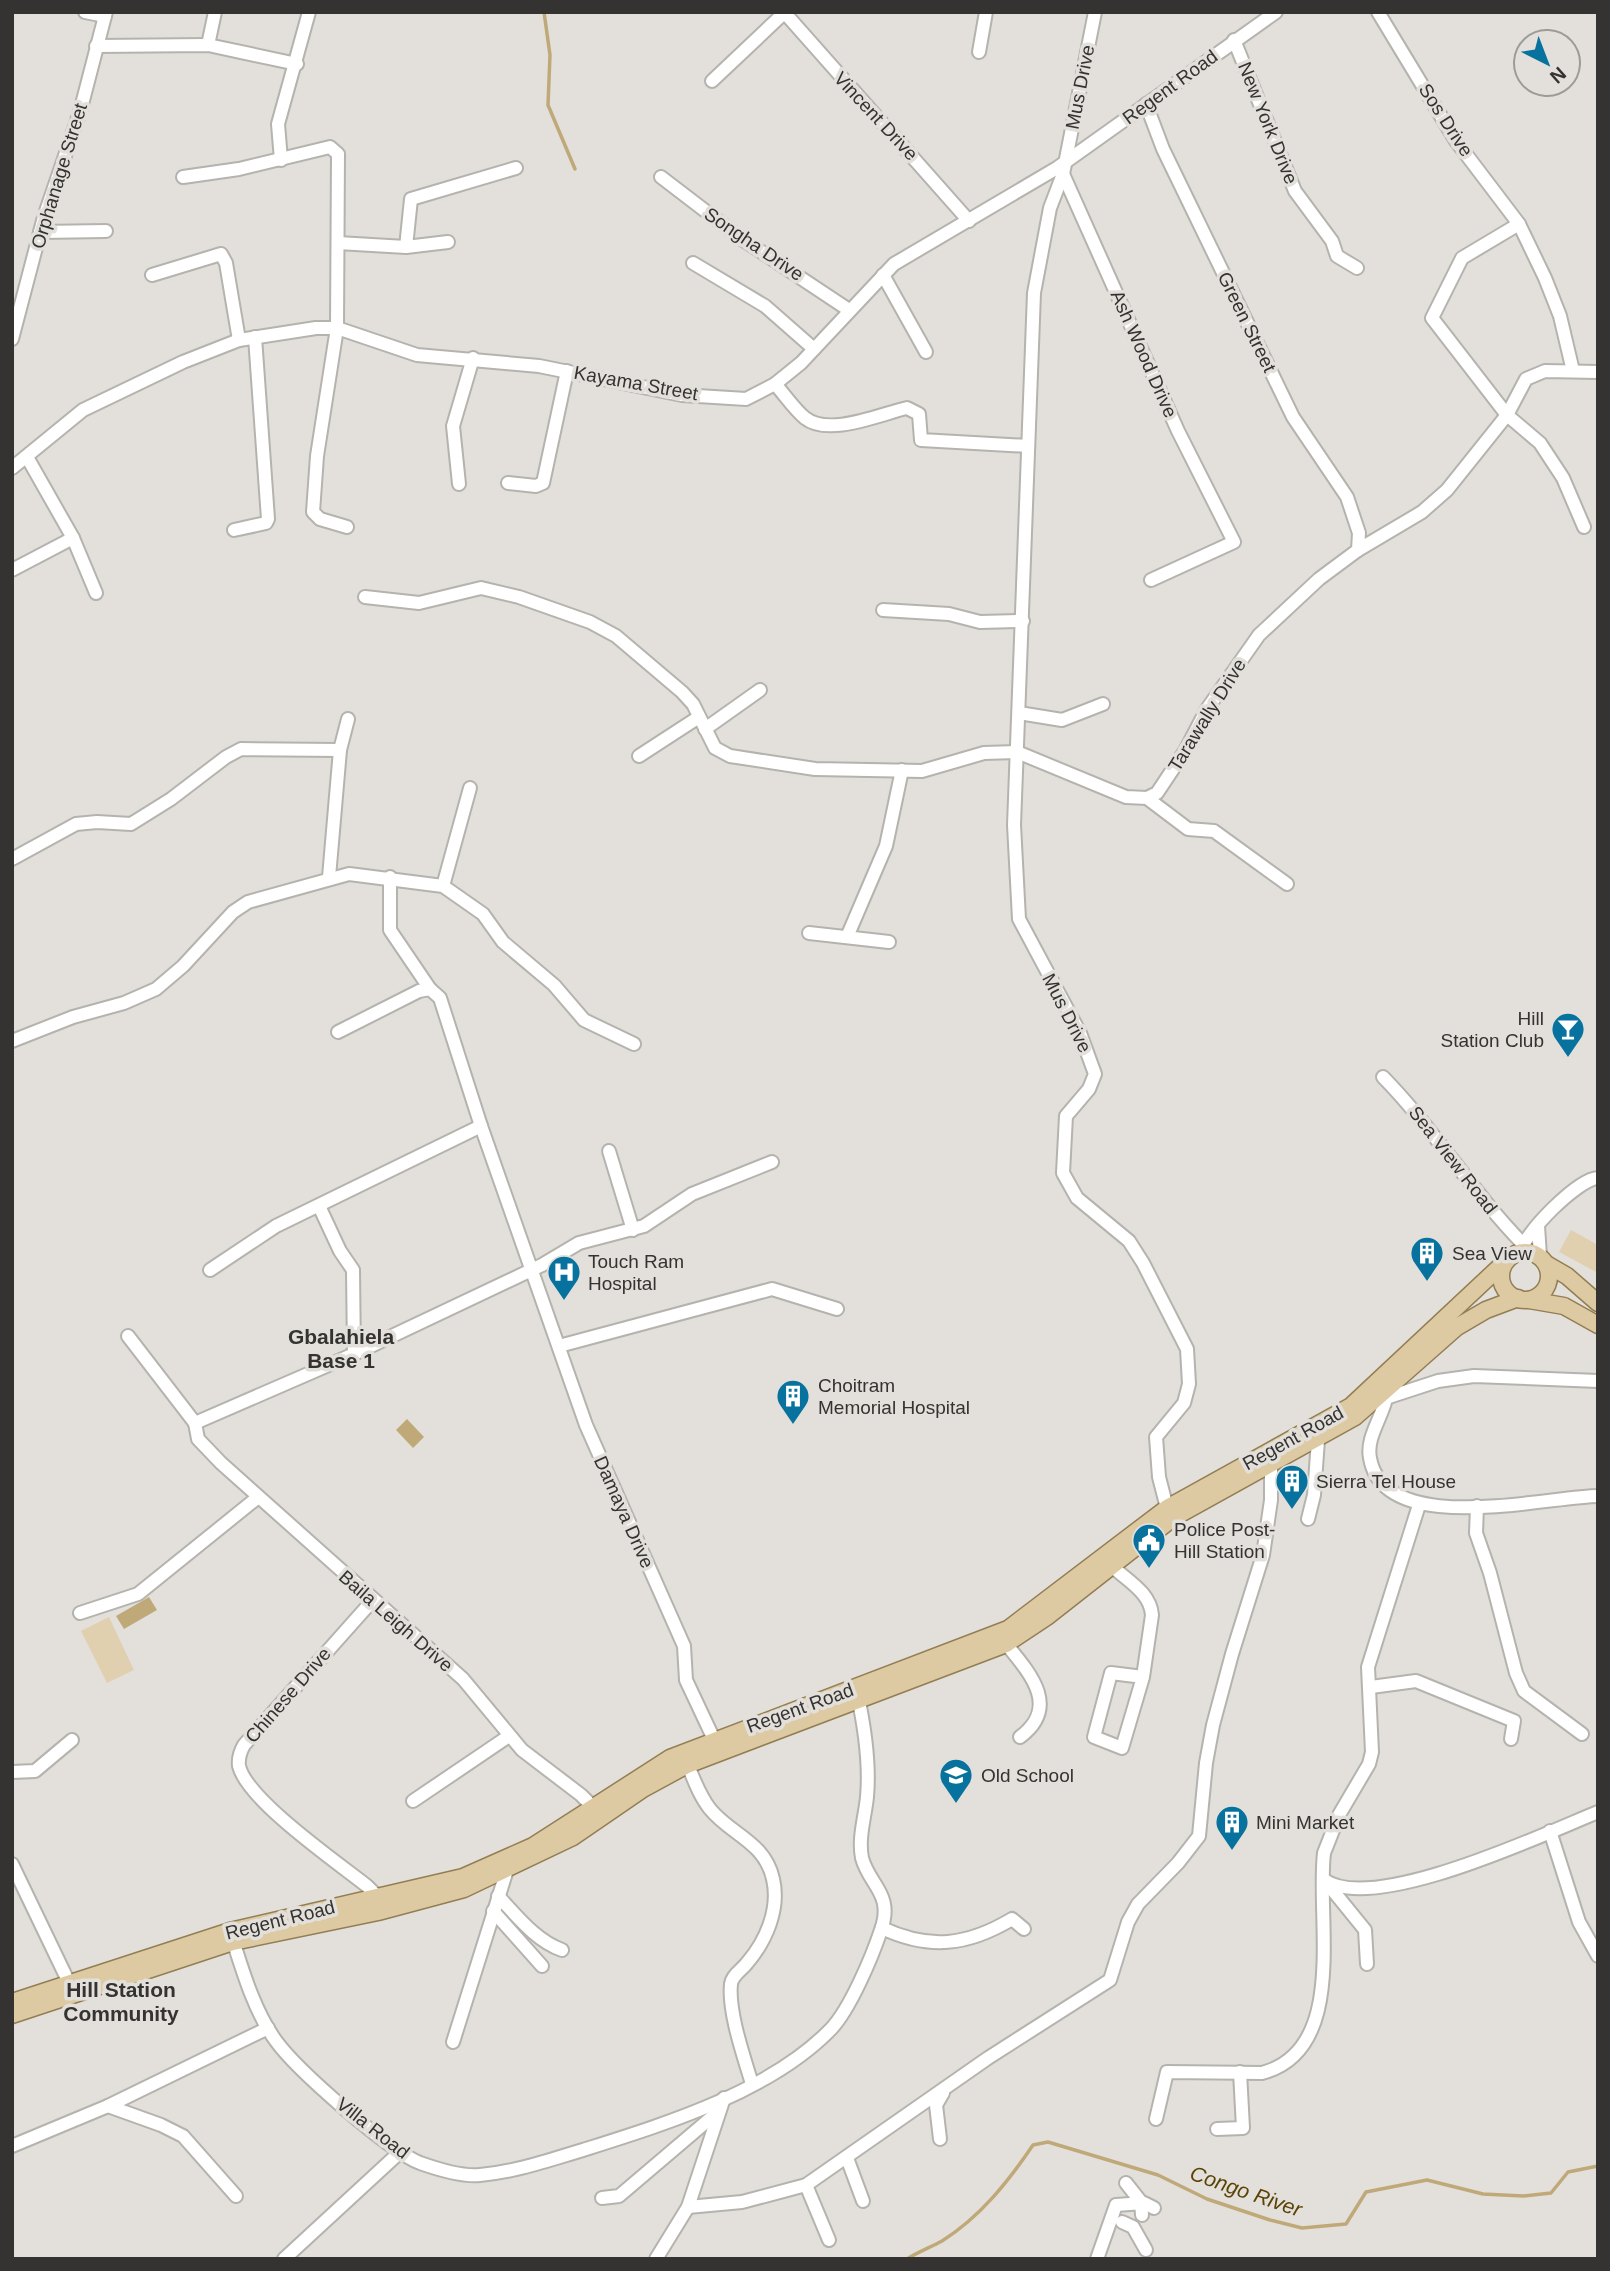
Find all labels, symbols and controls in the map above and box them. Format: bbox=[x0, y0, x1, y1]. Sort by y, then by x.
north arrow bbox=[1512, 28, 1582, 98]
street label: Mus Drive bbox=[1062, 43, 1098, 131]
street label: Regent Road bbox=[1119, 46, 1221, 128]
street label: New York Drive bbox=[1234, 59, 1302, 187]
text: N bbox=[1546, 63, 1570, 88]
street label: Vincent Drive bbox=[830, 68, 922, 164]
street label: Sos Drive bbox=[1415, 80, 1477, 160]
street label: Orphanage Street bbox=[27, 100, 91, 251]
street label: Songha Drive bbox=[700, 203, 808, 285]
street label: Green Street bbox=[1214, 269, 1281, 376]
street label: Ash Wood Drive bbox=[1107, 287, 1181, 421]
street label: Kayama Street bbox=[572, 362, 700, 404]
street label: Tarawally Drive bbox=[1164, 655, 1250, 775]
street label: Mus Drive bbox=[1038, 970, 1096, 1056]
place label: Hill Station Club bbox=[1440, 1008, 1544, 1051]
bar icon: Hill Station Club bbox=[1549, 1010, 1587, 1059]
street label: Sea View Road bbox=[1405, 1102, 1501, 1218]
building icon: Sea View bbox=[1408, 1234, 1446, 1283]
place label: Sea View bbox=[1452, 1243, 1532, 1264]
place label: Touch Ram Hospital bbox=[588, 1251, 684, 1294]
hospital icon: Touch Ram Hospital bbox=[545, 1253, 583, 1302]
district label: Gbalahiela Base 1 bbox=[288, 1325, 394, 1372]
place label: Choitram Memorial Hospital bbox=[818, 1375, 970, 1418]
building icon: Choitram Memorial Hospital bbox=[774, 1377, 812, 1426]
street label: Regent Road bbox=[1239, 1402, 1347, 1474]
street label: Damaya Drive bbox=[590, 1453, 658, 1571]
building icon: Sierra Tel House bbox=[1273, 1462, 1311, 1511]
place label: Sierra Tel House bbox=[1316, 1471, 1456, 1492]
place label: Police Post- Hill Station bbox=[1174, 1519, 1275, 1562]
public building icon: Police Post- Hill Station bbox=[1130, 1521, 1168, 1570]
street label: Baila Leigh Drive bbox=[335, 1566, 457, 1676]
street label: Chinese Drive bbox=[241, 1643, 335, 1747]
street label: Regent Road bbox=[744, 1679, 856, 1737]
school or university icon: Old School bbox=[937, 1756, 975, 1805]
place label: Old School bbox=[981, 1765, 1074, 1786]
building icon: Mini Market bbox=[1213, 1803, 1251, 1852]
place label: Mini Market bbox=[1256, 1812, 1355, 1833]
street label: Regent Road bbox=[223, 1896, 337, 1944]
district label: Hill Station Community bbox=[63, 1978, 179, 2025]
street label: Villa Road bbox=[333, 2093, 413, 2163]
water label: Congo River bbox=[1187, 2161, 1306, 2221]

